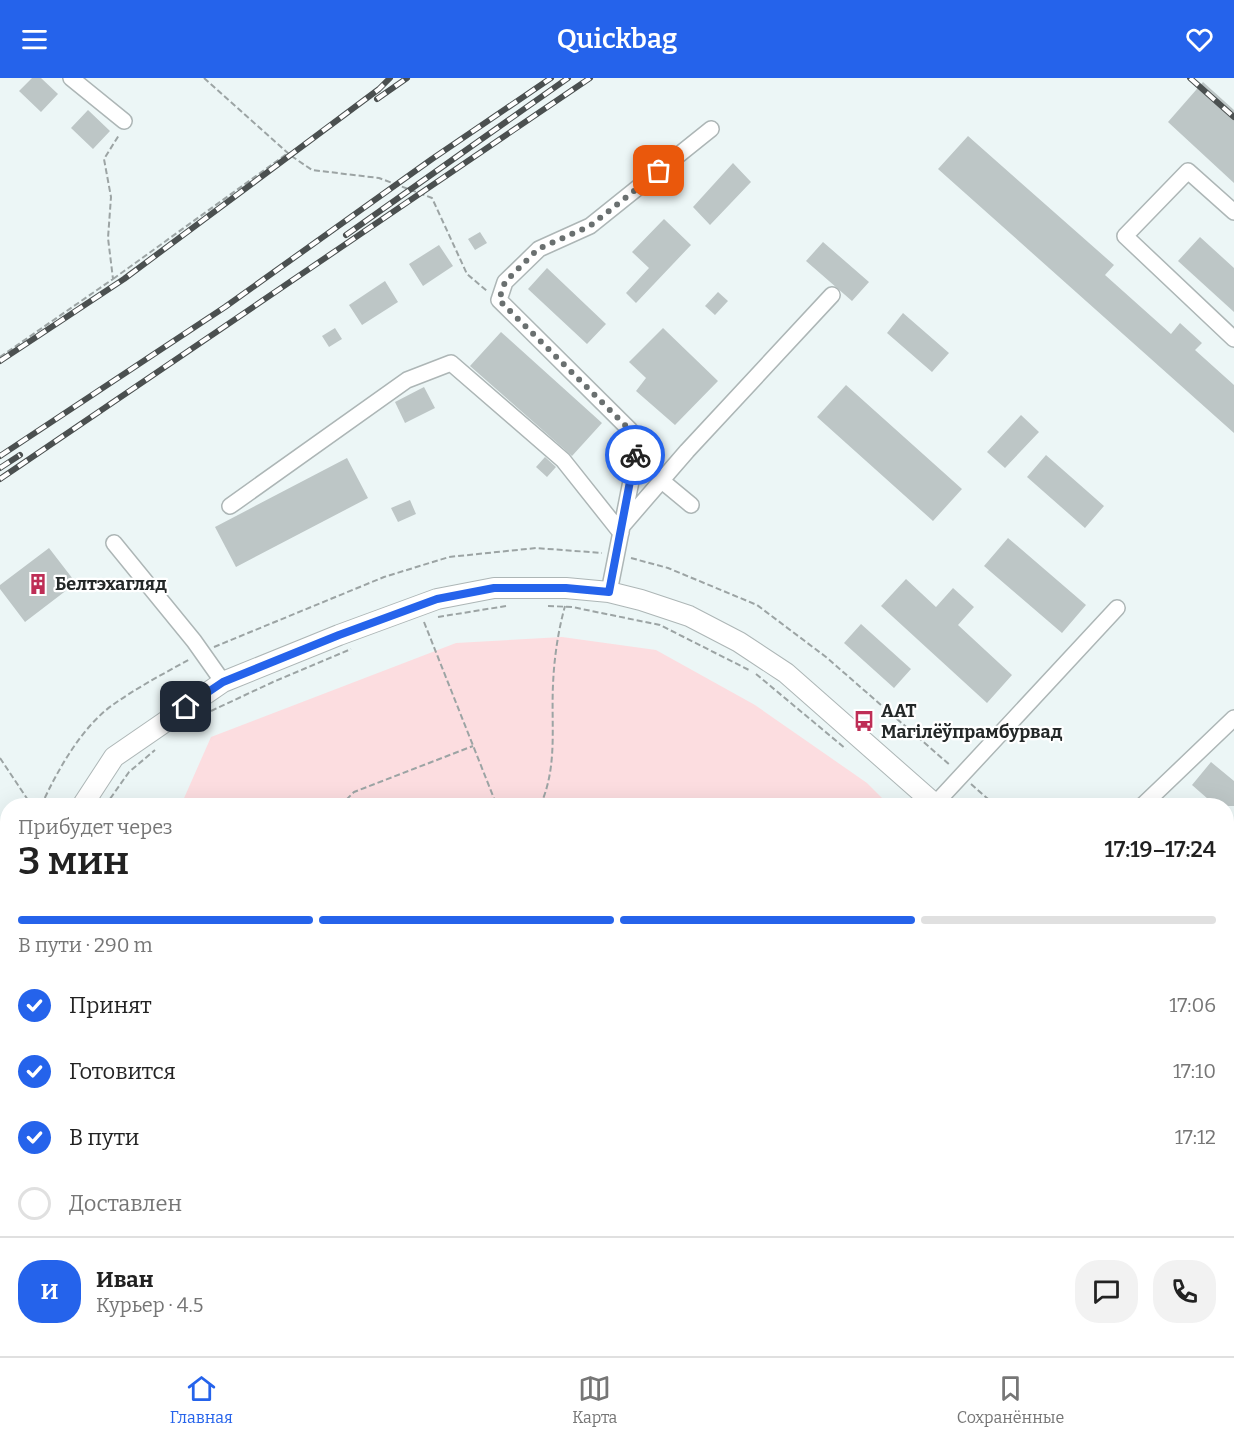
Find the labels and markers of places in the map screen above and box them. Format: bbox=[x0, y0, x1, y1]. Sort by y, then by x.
pin bbox=[633, 145, 684, 196]
building icon: Белтэхагляд bbox=[26, 572, 50, 596]
place label: Белтэхагляд bbox=[55, 573, 167, 595]
pin bbox=[160, 681, 211, 732]
place label: ААТ Магілёўпрамбурвад bbox=[881, 700, 1063, 743]
bus stop icon: ААТ Магілёўпрамбурвад bbox=[852, 709, 876, 733]

